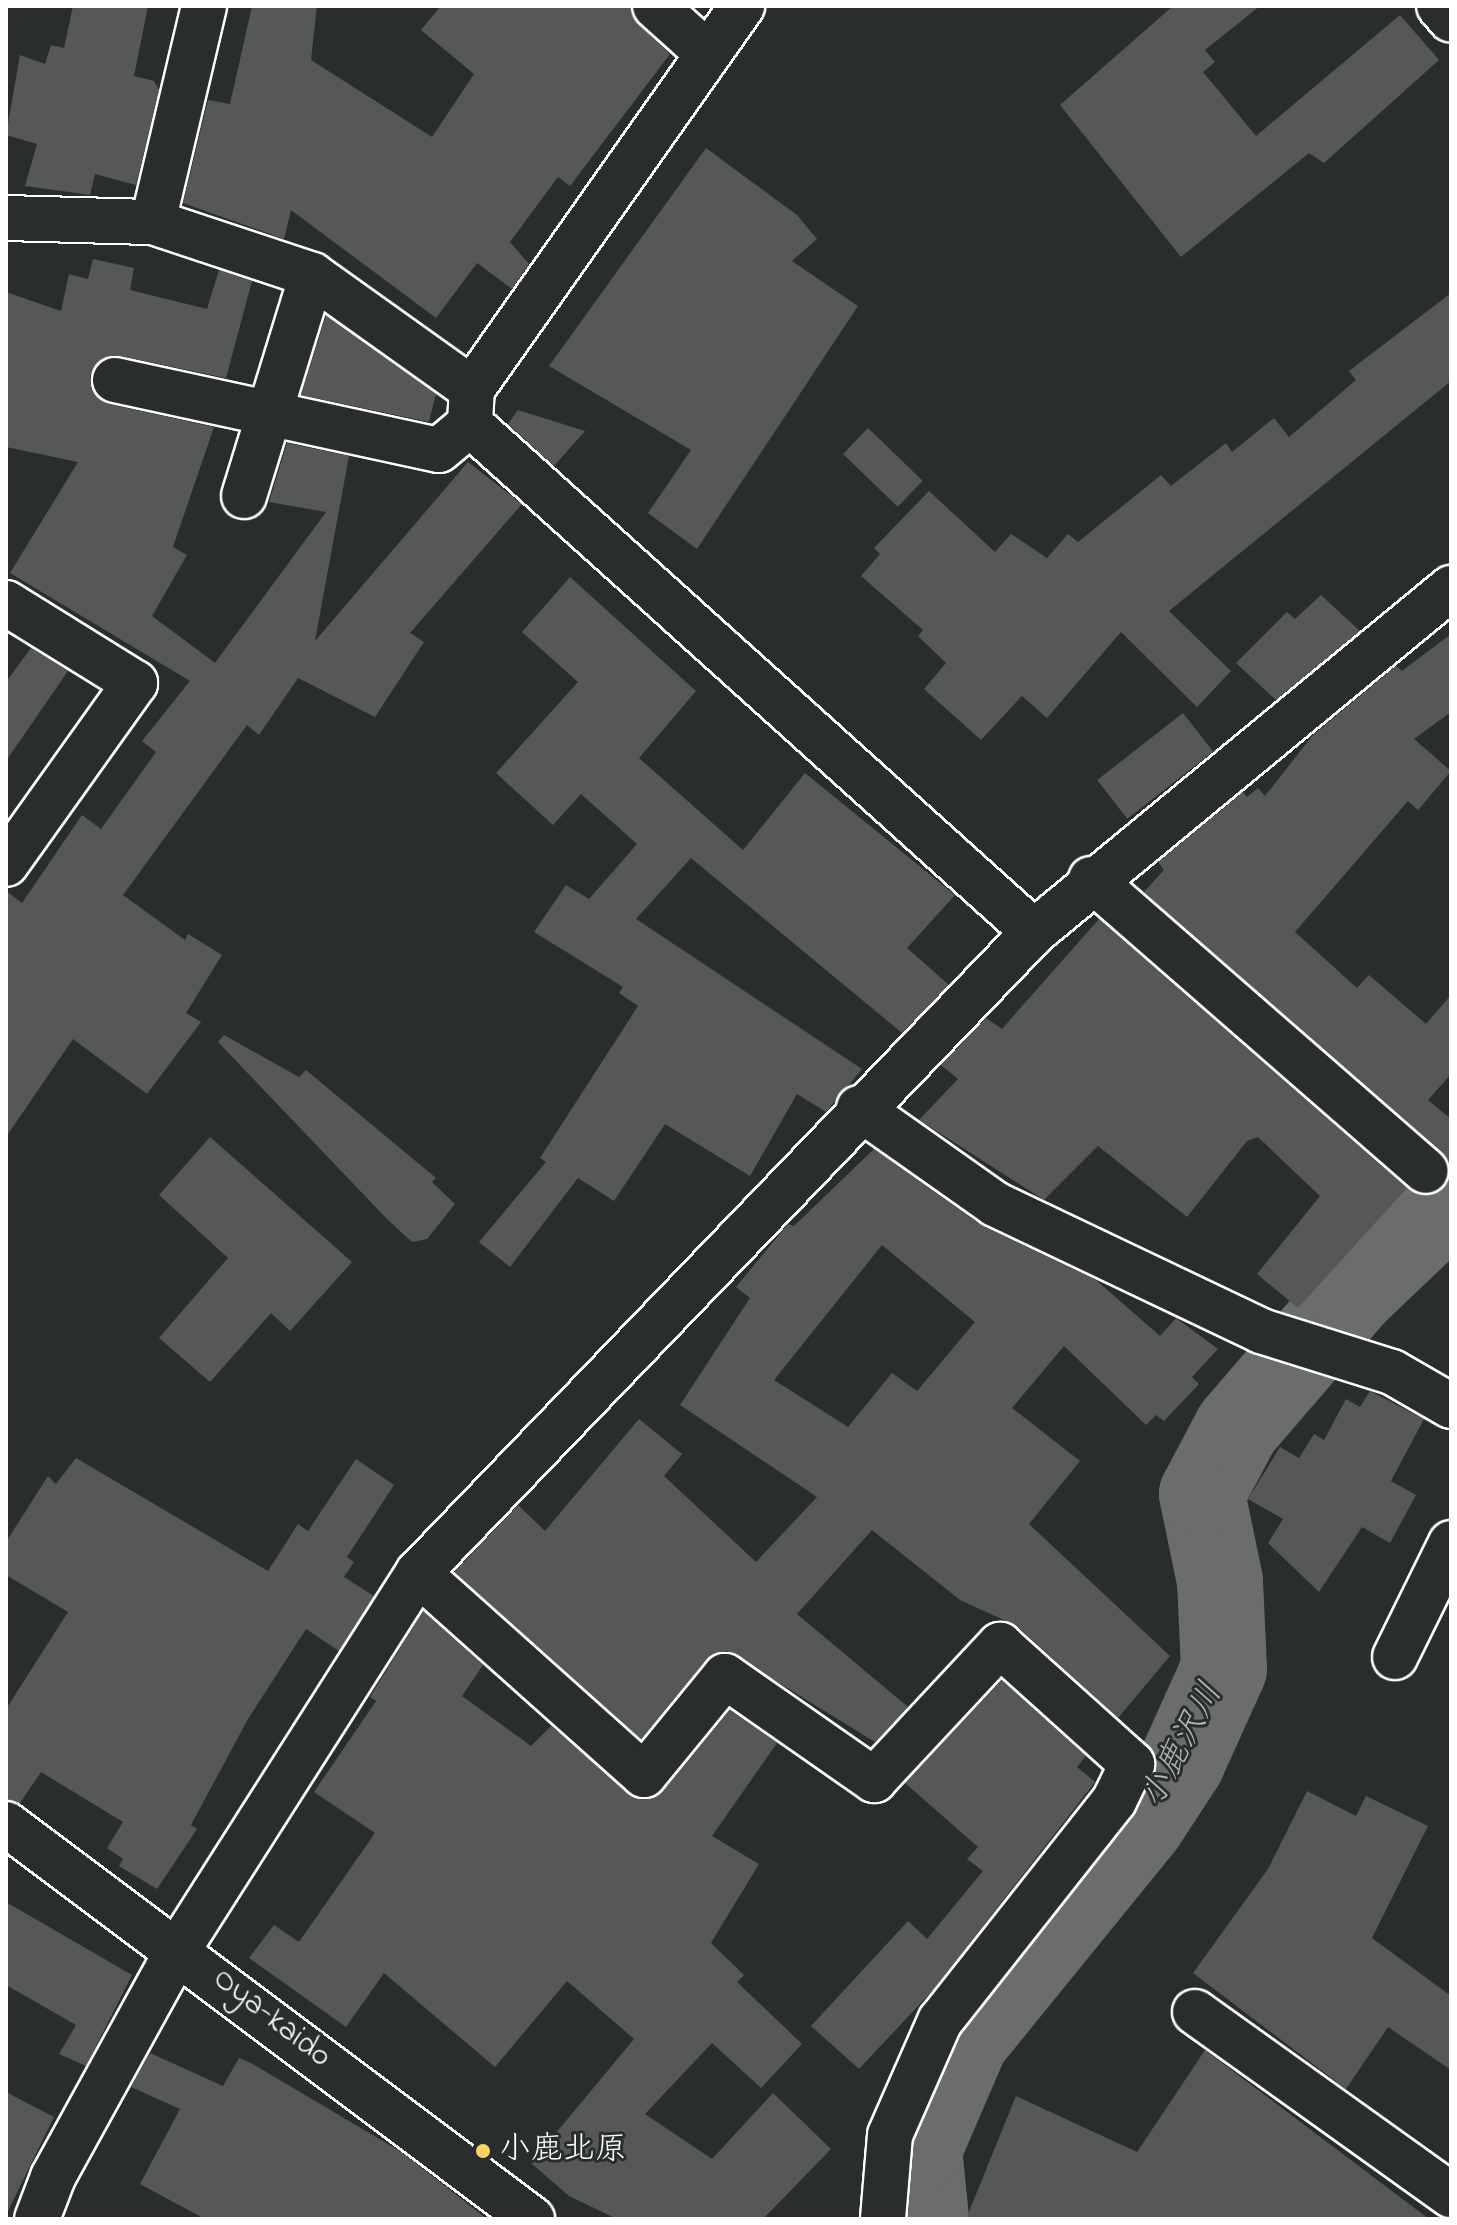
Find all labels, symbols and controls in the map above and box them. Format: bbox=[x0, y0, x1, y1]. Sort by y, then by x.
water label: 小鹿沢川 bbox=[1133, 1676, 1233, 1816]
street label: Oya-kaido bbox=[204, 1961, 338, 2077]
place label: 小鹿北原 bbox=[499, 2132, 627, 2170]
marker: 小鹿北原 bbox=[474, 2142, 492, 2160]

